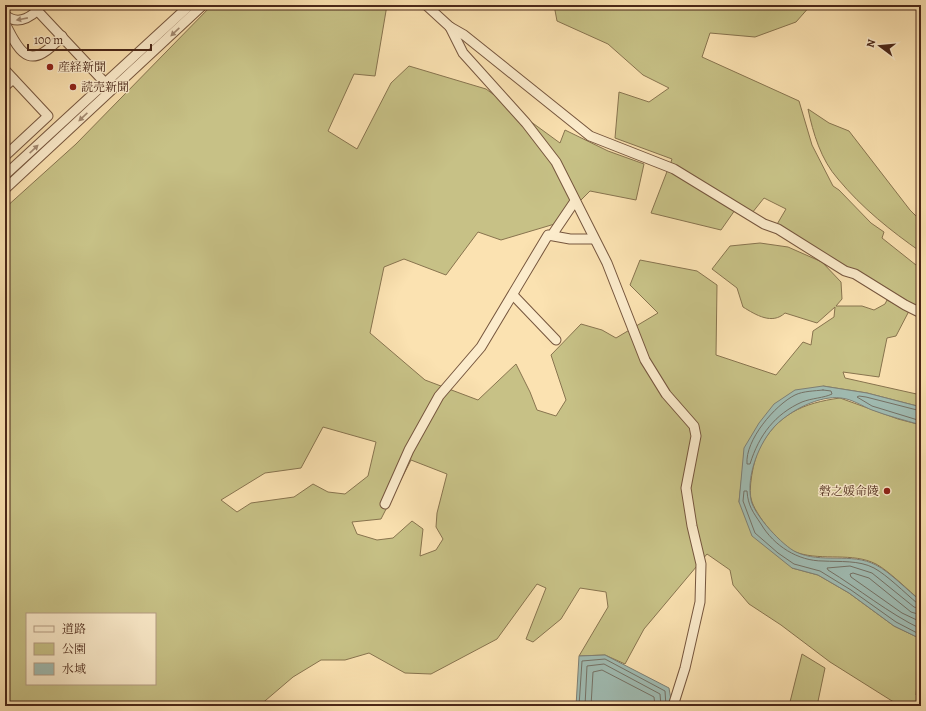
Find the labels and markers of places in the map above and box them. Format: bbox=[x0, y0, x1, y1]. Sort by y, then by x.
place label: 産経新聞 bbox=[58, 59, 106, 75]
marker: 産経新聞 bbox=[45, 62, 55, 72]
place label: 読売新聞 bbox=[81, 79, 129, 95]
marker: 読売新聞 bbox=[68, 82, 78, 92]
place label: 磐之媛命陵 bbox=[819, 483, 879, 499]
marker: 磐之媛命陵 bbox=[882, 486, 892, 496]

